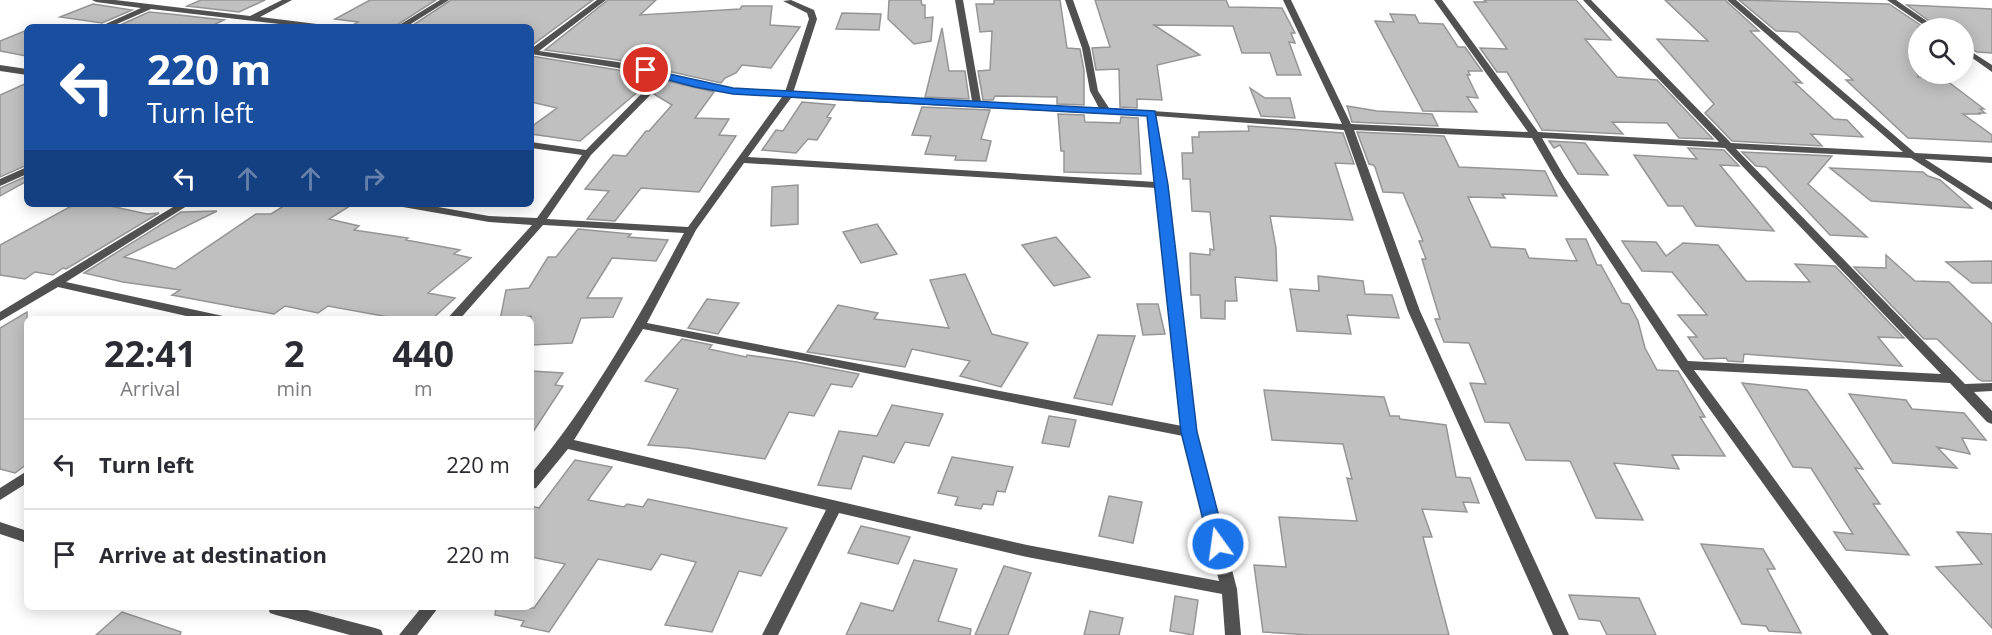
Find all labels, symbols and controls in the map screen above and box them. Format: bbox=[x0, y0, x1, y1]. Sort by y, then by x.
map controls bbox=[1908, 18, 1974, 84]
button: search bbox=[1908, 18, 1974, 84]
text: 220 m bbox=[147, 40, 271, 97]
pin bbox=[620, 44, 671, 95]
icon: left bbox=[48, 48, 126, 126]
icon: arrive bbox=[629, 53, 662, 86]
text: Turn left bbox=[147, 94, 254, 131]
icon: left bbox=[168, 162, 201, 195]
icon: ahead bbox=[231, 162, 264, 195]
icon: ahead bbox=[294, 162, 327, 195]
icon: right bbox=[357, 162, 390, 195]
text: 22:41 bbox=[104, 329, 197, 378]
text: 2 bbox=[284, 329, 305, 378]
text: 440 bbox=[392, 329, 454, 378]
text: Arrival bbox=[120, 375, 180, 402]
text: min bbox=[276, 375, 312, 402]
text: m bbox=[414, 375, 432, 402]
icon: left bbox=[48, 448, 81, 481]
text: Turn left bbox=[99, 449, 194, 479]
text: 220 m bbox=[446, 449, 510, 479]
position arrow bbox=[1186, 512, 1250, 576]
icon: arrive bbox=[48, 538, 81, 571]
text: Arrive at destination bbox=[99, 539, 327, 569]
text: 220 m bbox=[446, 539, 510, 569]

